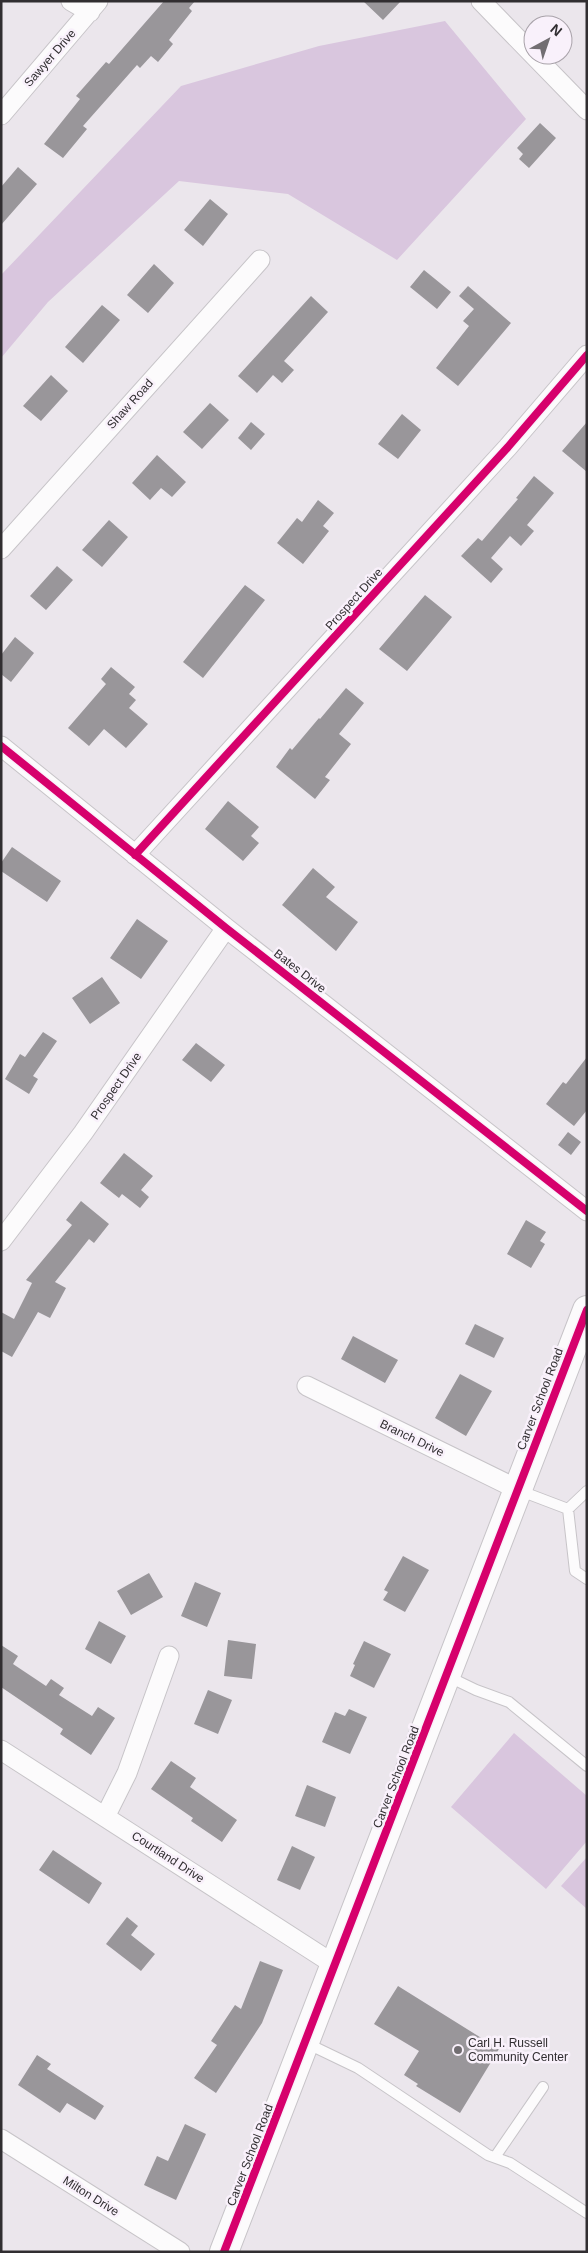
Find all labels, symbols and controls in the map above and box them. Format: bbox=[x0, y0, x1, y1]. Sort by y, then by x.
north arrow bbox=[523, 15, 573, 65]
text: N bbox=[547, 21, 565, 39]
street label: Sawyer Drive bbox=[21, 26, 79, 90]
street label: Shaw Road bbox=[104, 376, 156, 432]
street label: Prospect Drive bbox=[322, 565, 386, 633]
street label: Bates Drive bbox=[271, 946, 329, 996]
street label: Prospect Drive bbox=[88, 1049, 144, 1122]
street label: Carver School Road bbox=[514, 1346, 566, 1452]
street label: Branch Drive bbox=[378, 1417, 447, 1460]
street label: Carver School Road bbox=[370, 1724, 422, 1830]
street label: Courtland Drive bbox=[129, 1828, 207, 1886]
place label: Carl H. Russell Community Center bbox=[468, 2036, 568, 2064]
marker: Carl H. Russell Community Center bbox=[452, 2044, 464, 2056]
street label: Carver School Road bbox=[224, 2102, 276, 2208]
street label: Milton Drive bbox=[60, 2173, 122, 2219]

